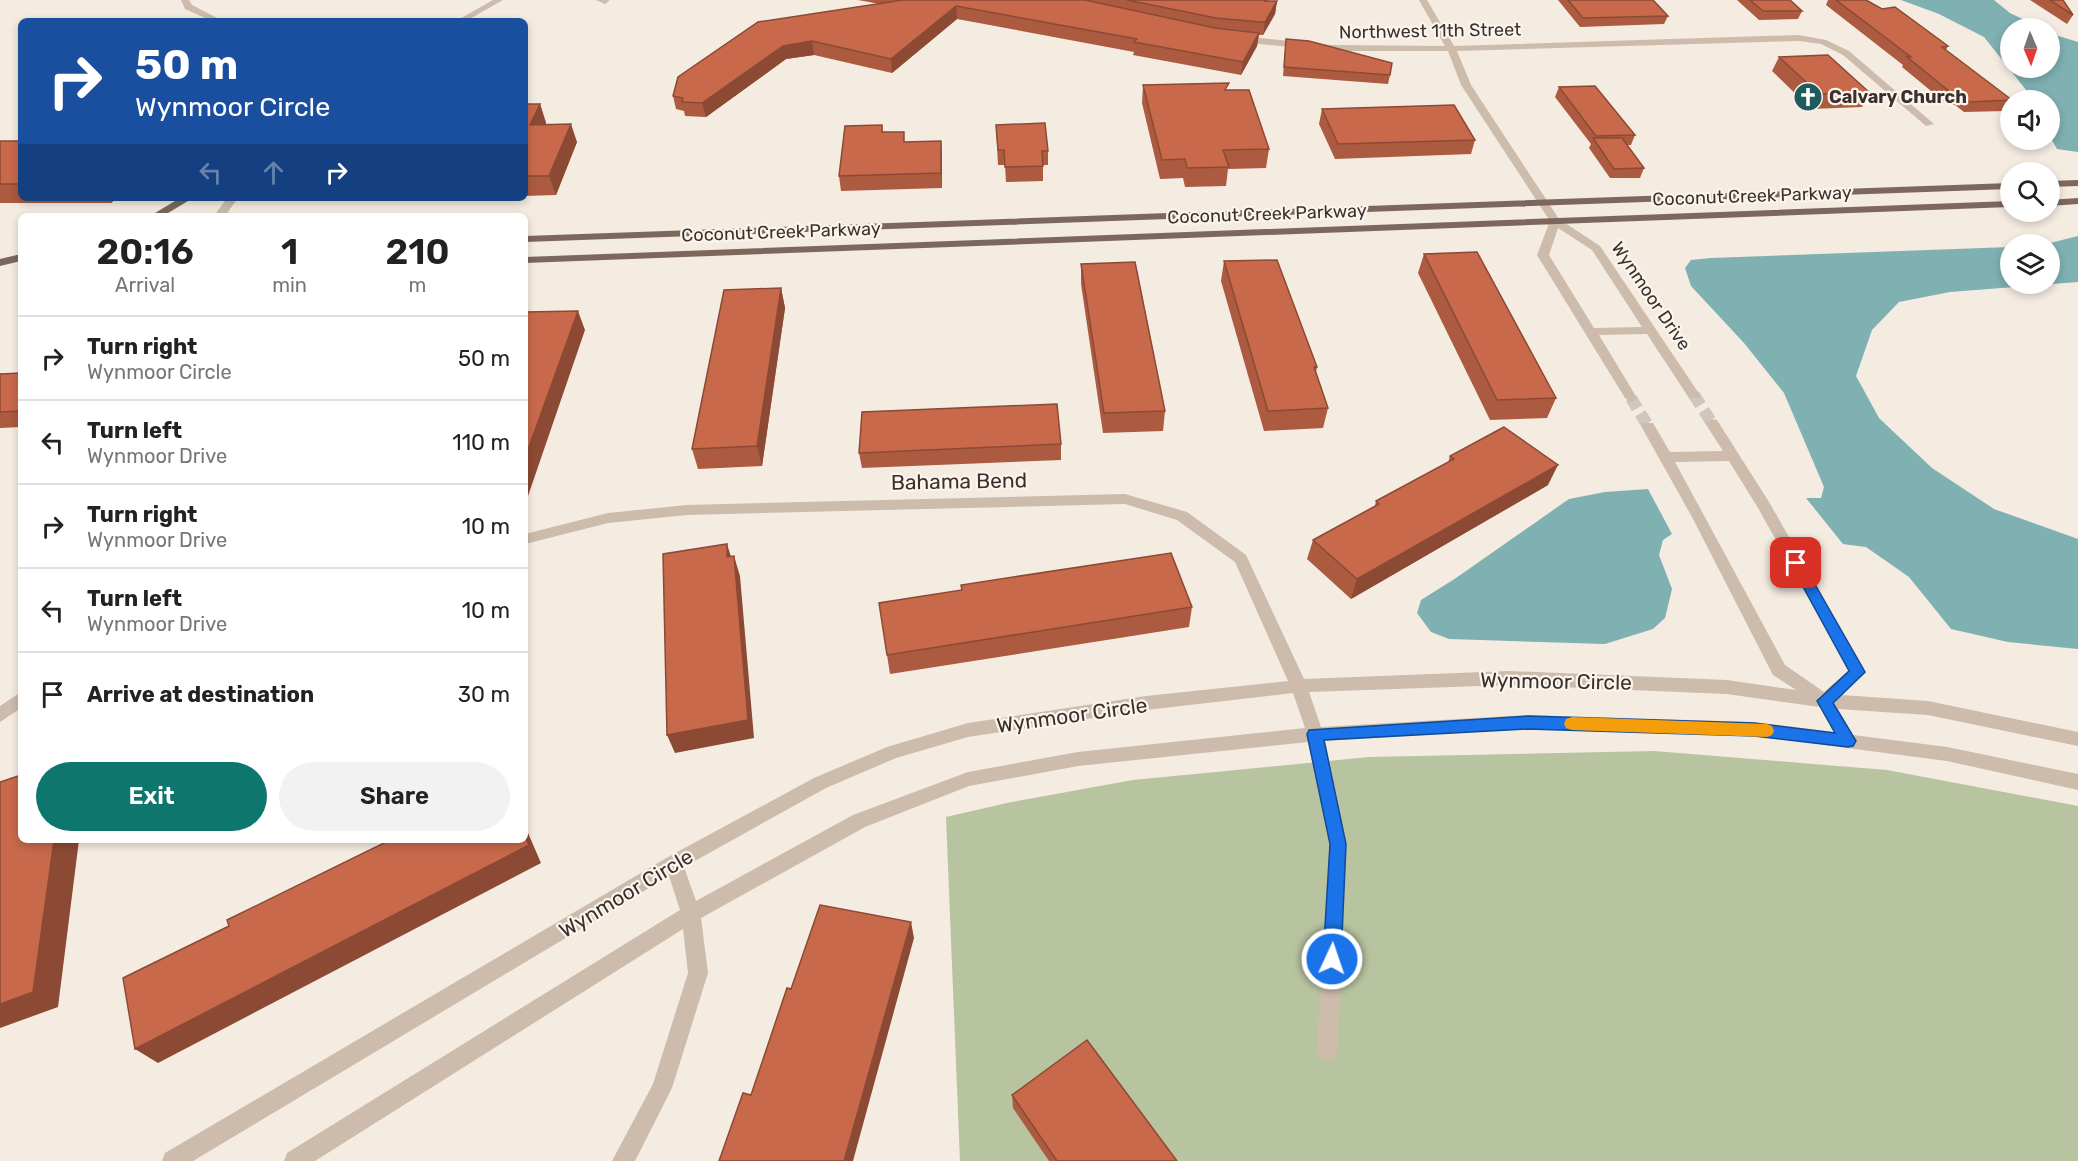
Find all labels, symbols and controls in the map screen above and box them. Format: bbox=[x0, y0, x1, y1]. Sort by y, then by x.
street label: Northwest 11th Street bbox=[1339, 18, 1521, 44]
north arrow bbox=[2000, 18, 2060, 78]
map controls bbox=[2000, 18, 2060, 294]
text: 50 m bbox=[135, 40, 238, 90]
icon: right bbox=[36, 42, 114, 120]
church icon: Calvary Church bbox=[1792, 81, 1824, 113]
place label: Calvary Church bbox=[1829, 86, 1967, 108]
button: sound bbox=[2000, 90, 2060, 150]
text: Wynmoor Circle bbox=[135, 91, 330, 123]
icon: left bbox=[194, 156, 227, 189]
icon: ahead bbox=[257, 156, 290, 189]
icon: right bbox=[320, 156, 353, 189]
button: search bbox=[2000, 162, 2060, 222]
street label: Coconut Creek Parkway bbox=[1652, 182, 1852, 210]
street label: Coconut Creek Parkway bbox=[1167, 200, 1367, 228]
street label: Coconut Creek Parkway bbox=[681, 218, 881, 246]
text: 20:16 bbox=[96, 230, 194, 273]
text: 1 bbox=[281, 230, 298, 273]
text: 210 bbox=[385, 230, 450, 273]
button: layers bbox=[2000, 234, 2060, 294]
street label: Wynmoor Drive bbox=[1607, 238, 1695, 354]
text: Arrival bbox=[115, 273, 175, 297]
text: min bbox=[272, 273, 307, 297]
text: m bbox=[409, 273, 426, 297]
text: Turn right bbox=[87, 333, 197, 360]
icon: right bbox=[36, 342, 69, 375]
text: 50 m bbox=[458, 345, 510, 372]
text: Wynmoor Circle bbox=[87, 360, 232, 384]
text: Turn left bbox=[87, 417, 182, 444]
icon: left bbox=[36, 426, 69, 459]
text: 110 m bbox=[452, 429, 510, 456]
text: Wynmoor Drive bbox=[87, 444, 227, 468]
street label: Bahama Bend bbox=[891, 467, 1027, 495]
text: Turn right bbox=[87, 501, 197, 528]
icon: right bbox=[36, 510, 69, 543]
text: 10 m bbox=[462, 513, 510, 540]
text: Wynmoor Drive bbox=[87, 528, 227, 552]
pin bbox=[1770, 537, 1821, 588]
icon: arrive bbox=[1779, 546, 1812, 579]
text: Turn left bbox=[87, 585, 182, 612]
icon: left bbox=[36, 594, 69, 627]
text: 10 m bbox=[462, 597, 510, 624]
text: Wynmoor Drive bbox=[87, 612, 227, 636]
street label: Wynmoor Circle bbox=[1480, 667, 1632, 695]
icon: arrive bbox=[36, 678, 69, 711]
text: Arrive at destination bbox=[87, 681, 314, 708]
text: 30 m bbox=[458, 681, 510, 708]
street label: Wynmoor Circle bbox=[995, 692, 1149, 738]
button: Exit bbox=[36, 762, 267, 831]
button: Share bbox=[279, 762, 510, 831]
street label: Wynmoor Circle bbox=[554, 843, 698, 943]
position arrow bbox=[1300, 927, 1364, 991]

